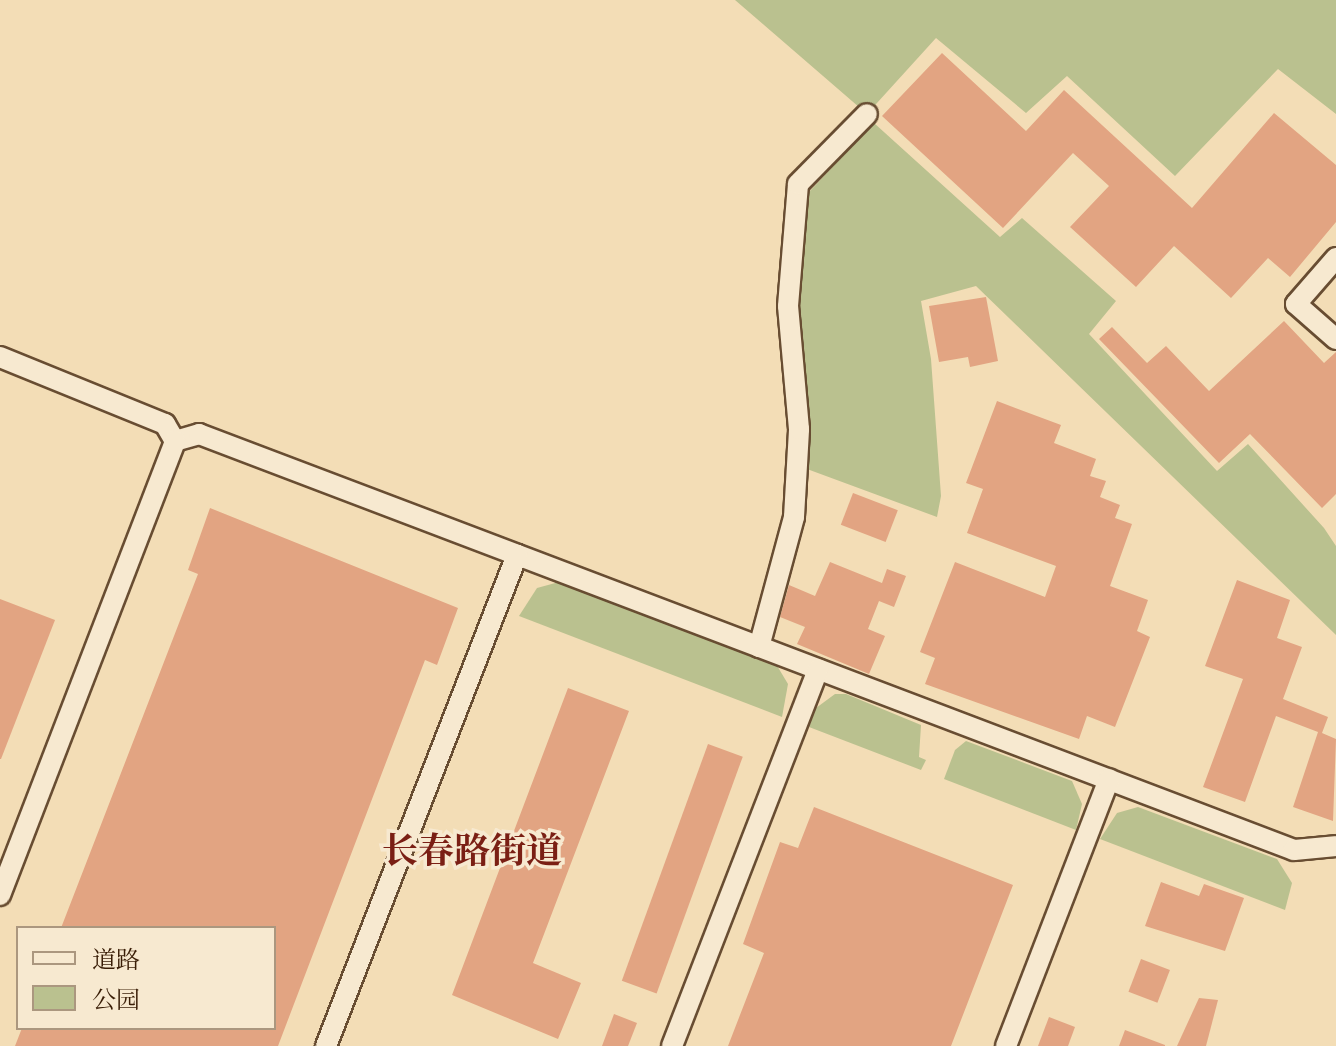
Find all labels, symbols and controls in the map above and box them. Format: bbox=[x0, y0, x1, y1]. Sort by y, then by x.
district label: 长春路街道 bbox=[382, 830, 562, 874]
legend bbox=[16, 926, 276, 1030]
text: 道路 bbox=[92, 945, 140, 976]
text: 公园 bbox=[92, 985, 140, 1016]

